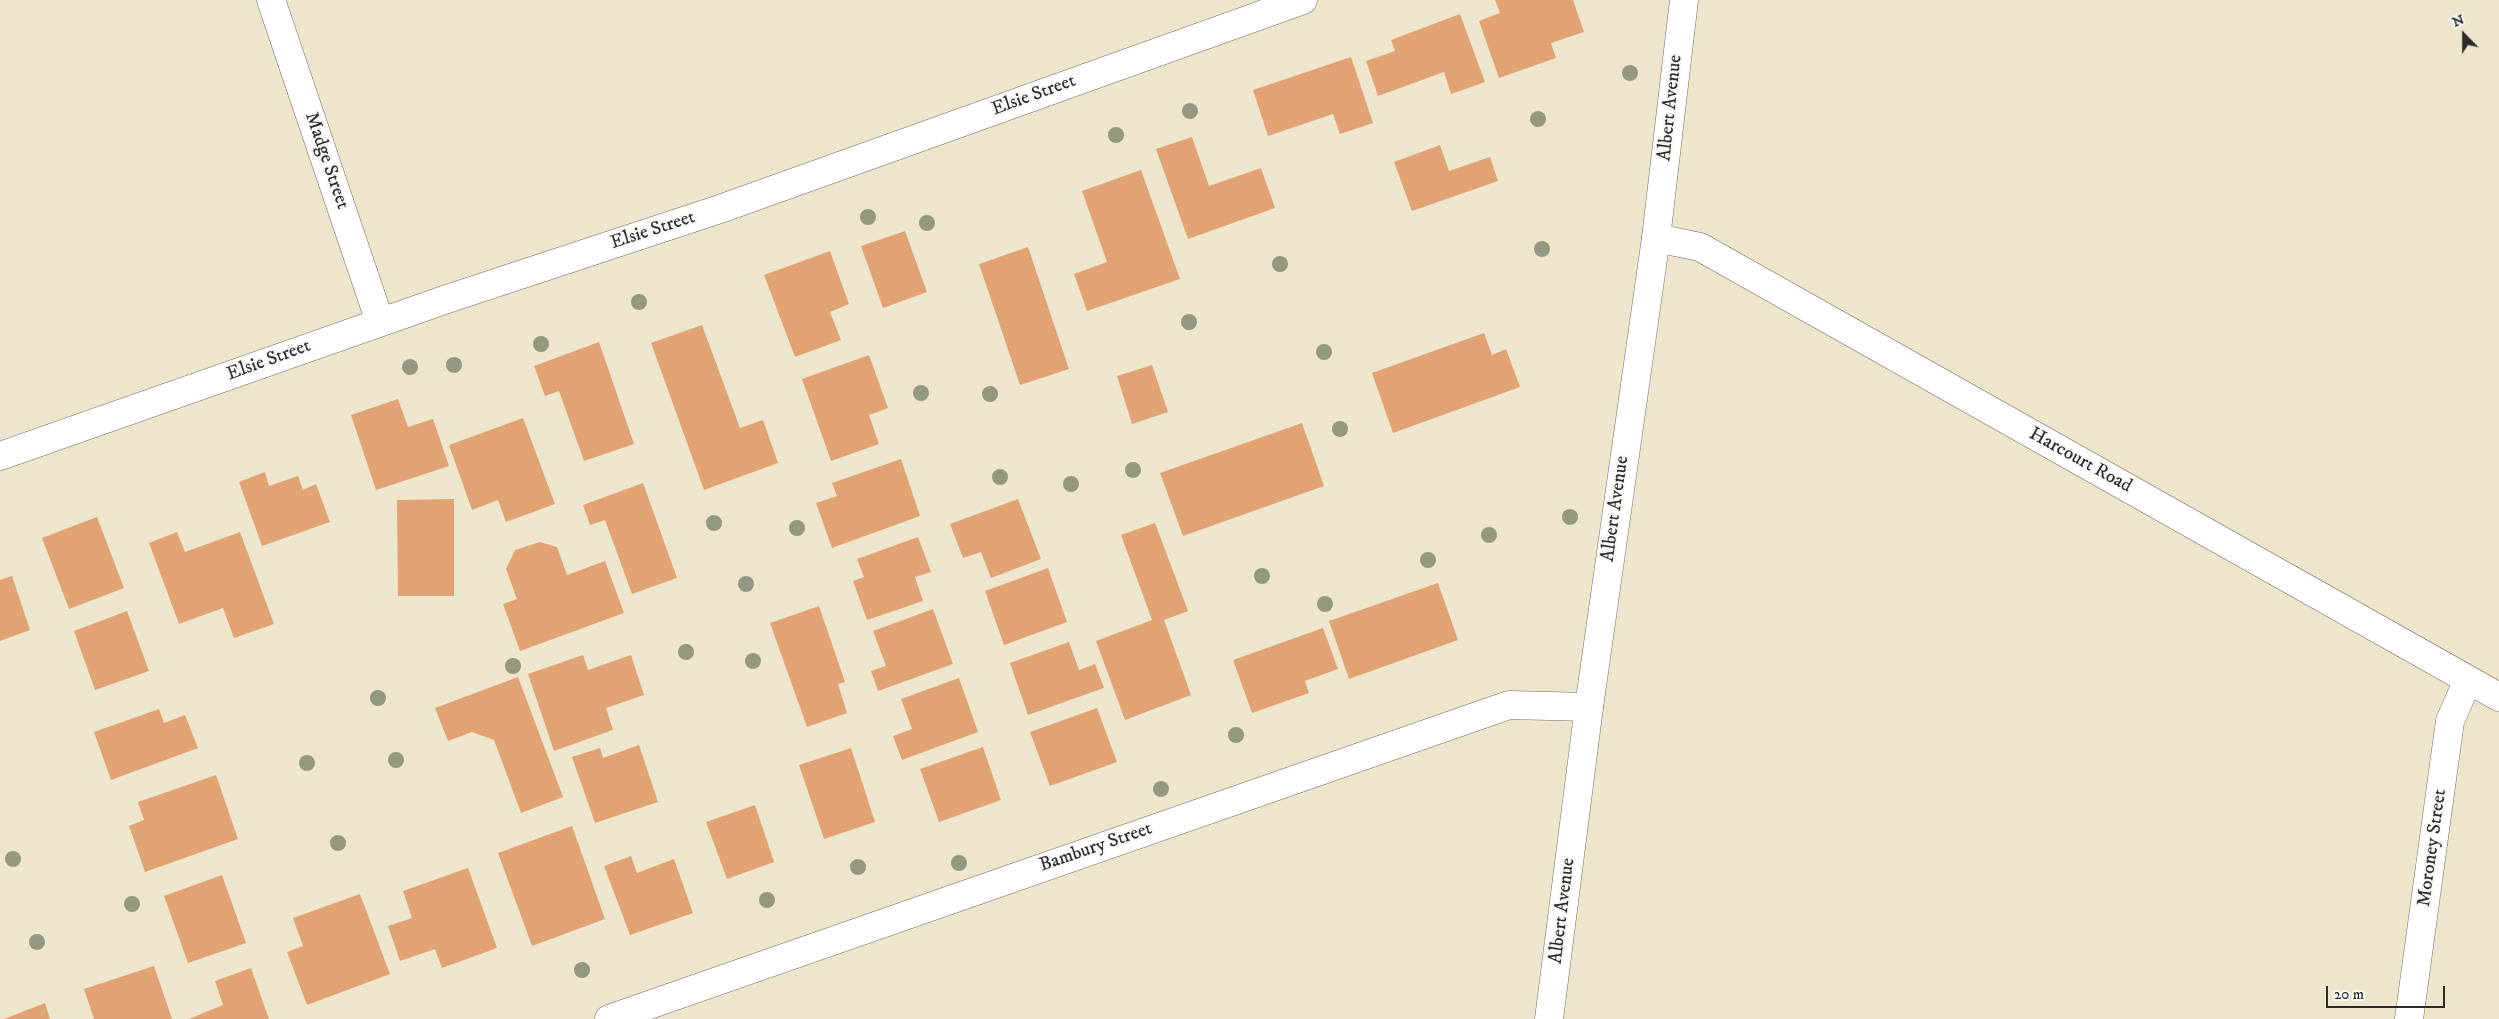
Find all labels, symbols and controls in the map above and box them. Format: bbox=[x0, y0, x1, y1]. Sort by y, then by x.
north arrow bbox=[2439, 10, 2489, 60]
text: N bbox=[2450, 11, 2467, 32]
street label: Albert Avenue bbox=[1654, 54, 1688, 162]
street label: Elsie Street bbox=[989, 70, 1079, 122]
street label: Madge Street bbox=[299, 110, 353, 212]
street label: Elsie Street bbox=[608, 207, 698, 255]
street label: Elsie Street bbox=[224, 335, 314, 387]
street label: Harcourt Road bbox=[2025, 423, 2135, 499]
street label: Albert Avenue bbox=[1597, 455, 1635, 563]
street label: Moroney Street bbox=[2413, 788, 2453, 908]
street label: Bambury Street bbox=[1037, 818, 1155, 878]
street label: Albert Avenue bbox=[1545, 857, 1581, 965]
scale bar bbox=[2329, 976, 2448, 1008]
text: 20 m bbox=[2334, 985, 2364, 1004]

